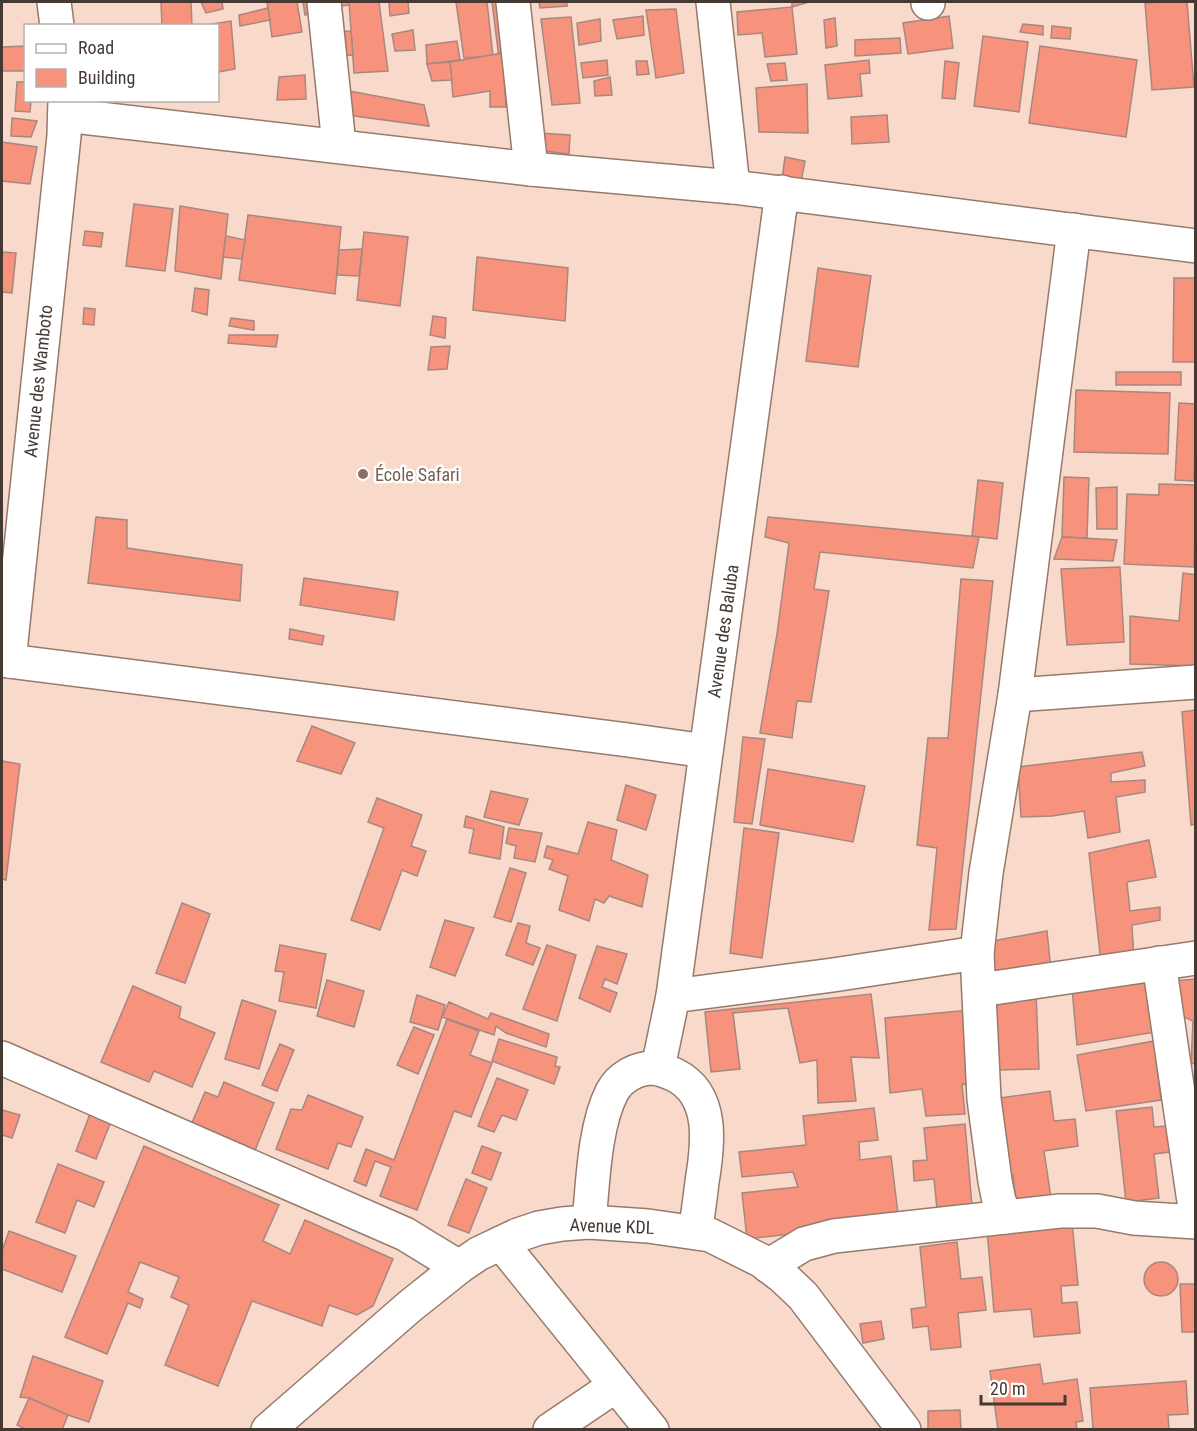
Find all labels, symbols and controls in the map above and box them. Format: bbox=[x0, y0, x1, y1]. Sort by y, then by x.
legend bbox=[24, 24, 219, 102]
text: Road bbox=[78, 37, 114, 58]
text: Building bbox=[78, 67, 135, 88]
street label: Avenue des Wamboto bbox=[20, 304, 56, 458]
place label: École Safari bbox=[375, 464, 460, 485]
marker: École Safari bbox=[356, 467, 370, 481]
street label: Avenue des Baluba bbox=[703, 563, 743, 699]
street label: Avenue KDL bbox=[569, 1214, 655, 1238]
scale bar bbox=[981, 1368, 1065, 1406]
text: 20 m bbox=[990, 1378, 1025, 1399]

